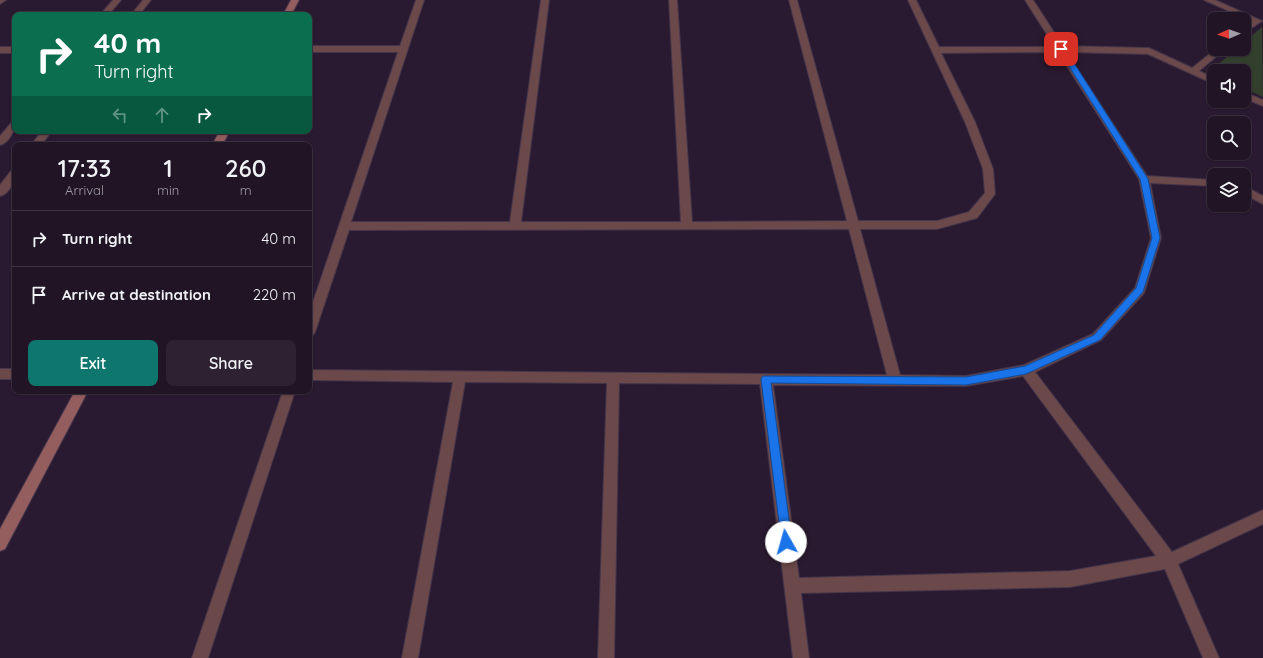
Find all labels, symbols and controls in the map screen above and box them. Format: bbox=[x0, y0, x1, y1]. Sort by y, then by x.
north arrow bbox=[1207, 12, 1251, 56]
map controls bbox=[1207, 12, 1251, 212]
text: 40 m bbox=[94, 25, 161, 60]
icon: right bbox=[28, 28, 80, 80]
pin bbox=[1044, 32, 1078, 66]
icon: arrive bbox=[1050, 38, 1072, 60]
text: Turn right bbox=[94, 60, 174, 83]
button: sound bbox=[1207, 64, 1251, 108]
icon: left bbox=[109, 104, 131, 126]
icon: ahead bbox=[151, 104, 173, 126]
icon: right bbox=[193, 104, 215, 126]
button: search bbox=[1207, 116, 1251, 160]
text: 17:33 bbox=[58, 153, 111, 183]
text: 1 bbox=[164, 153, 173, 183]
text: 260 bbox=[225, 153, 266, 183]
button: layers bbox=[1207, 168, 1251, 212]
text: Arrival bbox=[65, 182, 104, 198]
text: min bbox=[157, 182, 179, 198]
text: m bbox=[240, 182, 252, 198]
icon: right bbox=[28, 228, 50, 250]
text: Turn right bbox=[62, 229, 133, 248]
text: 40 m bbox=[261, 229, 296, 248]
icon: arrive bbox=[28, 284, 50, 306]
text: Arrive at destination bbox=[62, 285, 211, 304]
text: 220 m bbox=[253, 285, 296, 304]
button: Exit bbox=[28, 340, 158, 386]
button: Share bbox=[166, 340, 296, 386]
position arrow bbox=[765, 521, 807, 563]

